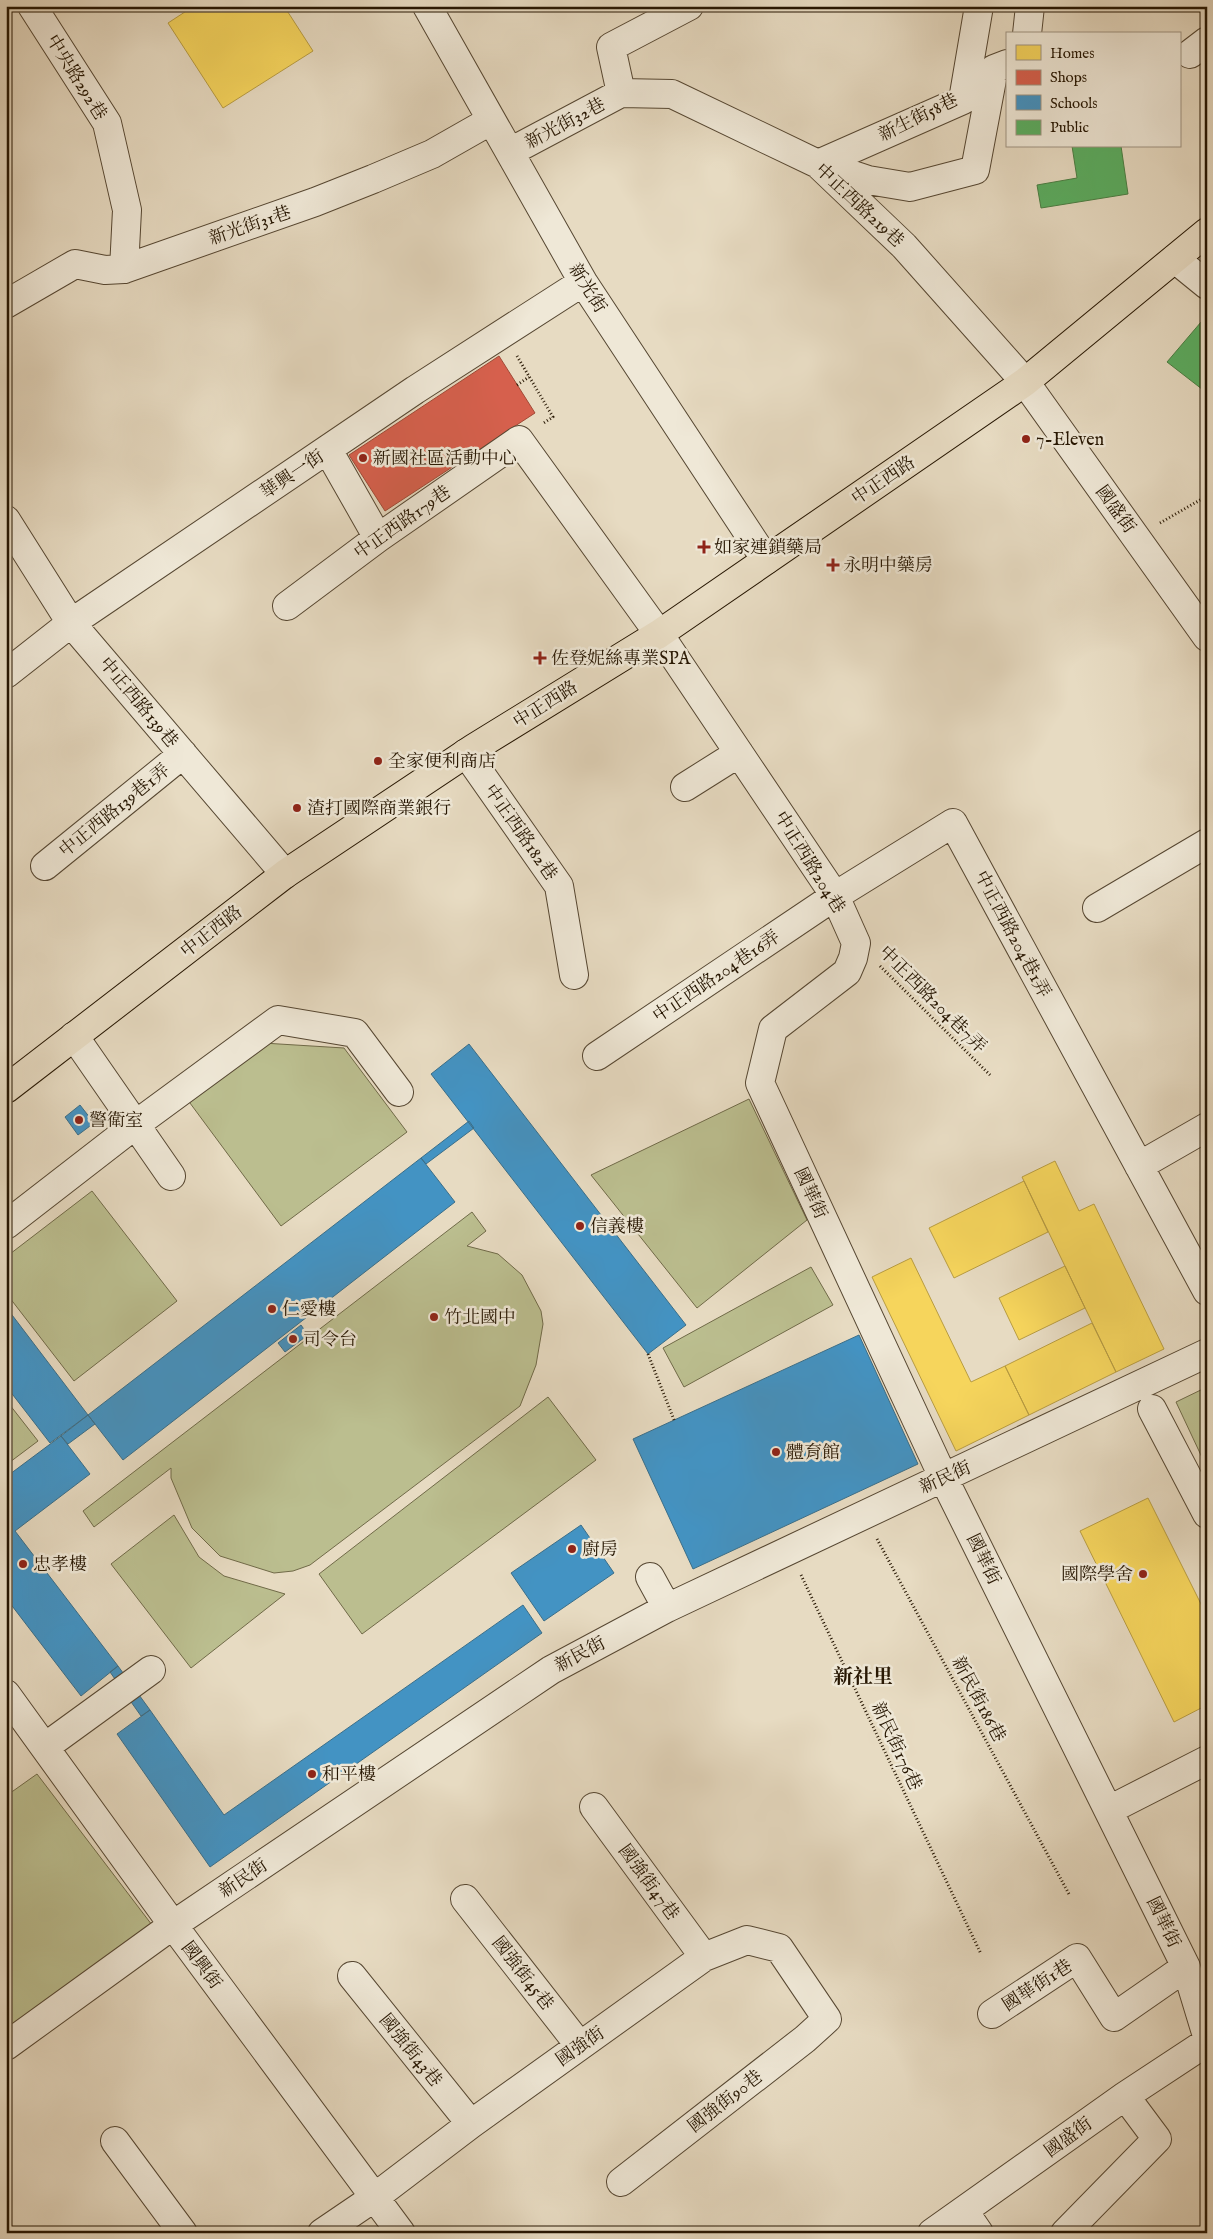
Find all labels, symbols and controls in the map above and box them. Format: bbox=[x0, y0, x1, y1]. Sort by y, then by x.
street label: 中央路292巷 bbox=[40, 31, 111, 125]
legend bbox=[1006, 32, 1180, 148]
text: Homes bbox=[1050, 44, 1094, 63]
text: Shops bbox=[1050, 68, 1087, 87]
street label: 新生街58巷 bbox=[875, 89, 962, 147]
street label: 新光街32巷 bbox=[522, 94, 610, 155]
text: Schools bbox=[1050, 94, 1098, 113]
text: Public bbox=[1050, 118, 1089, 137]
street label: 中正西路219巷 bbox=[810, 159, 908, 253]
street label: 新光街31巷 bbox=[206, 202, 295, 251]
street label: 新光街 bbox=[563, 260, 611, 318]
place label: 7-Eleven bbox=[1036, 429, 1105, 452]
marker: 7-Eleven bbox=[1020, 433, 1032, 445]
street label: 華興一街 bbox=[257, 446, 329, 505]
place label: 新國社區活動中心 bbox=[373, 448, 517, 471]
marker: 新國社區活動中心 bbox=[357, 452, 369, 464]
street label: 中正西路 bbox=[848, 452, 920, 511]
street label: 中正西路179巷 bbox=[350, 481, 456, 565]
street label: 國盛街 bbox=[1090, 481, 1140, 538]
place label: 如家連鎖藥局 bbox=[714, 537, 822, 560]
marker: 如家連鎖藥局 bbox=[698, 541, 710, 553]
place label: 永明中藥房 bbox=[843, 555, 933, 578]
marker: 永明中藥房 bbox=[827, 559, 839, 571]
place label: 佐登妮絲專業SPA bbox=[551, 648, 691, 671]
marker: 佐登妮絲專業SPA bbox=[533, 651, 547, 665]
street label: 中正西路139巷 bbox=[93, 653, 182, 753]
street label: 中正西路 bbox=[509, 676, 582, 734]
place label: 全家便利商店 bbox=[388, 751, 496, 774]
marker: 全家便利商店 bbox=[372, 755, 384, 767]
street label: 中正西路139巷1弄 bbox=[55, 759, 175, 863]
street label: 中正西路182巷 bbox=[478, 780, 561, 885]
place label: 渣打國際商業銀行 bbox=[307, 798, 451, 821]
marker: 渣打國際商業銀行 bbox=[291, 802, 303, 814]
street label: 中正西路204巷 bbox=[768, 807, 849, 918]
street label: 中正西路204巷1弄 bbox=[968, 867, 1055, 1002]
street label: 中正西路 bbox=[176, 901, 247, 963]
street label: 中正西路204巷16弄 bbox=[649, 926, 785, 1028]
street label: 中正西路204巷7弄 bbox=[873, 942, 990, 1059]
place label: 警衛室 bbox=[89, 1110, 143, 1133]
marker: 警衛室 bbox=[73, 1114, 85, 1126]
street label: 國華街 bbox=[788, 1164, 831, 1223]
place label: 信義樓 bbox=[590, 1216, 644, 1239]
marker: 信義樓 bbox=[574, 1220, 586, 1232]
place label: 仁愛樓 bbox=[282, 1299, 336, 1322]
marker: 仁愛樓 bbox=[266, 1303, 278, 1315]
place label: 竹北國中 bbox=[444, 1307, 516, 1330]
marker: 竹北國中 bbox=[428, 1311, 440, 1323]
place label: 司令台 bbox=[303, 1329, 357, 1352]
marker: 司令台 bbox=[287, 1333, 299, 1345]
place label: 體育館 bbox=[786, 1442, 840, 1465]
marker: 體育館 bbox=[770, 1446, 782, 1458]
street label: 新民街 bbox=[916, 1457, 975, 1500]
street label: 國華街 bbox=[960, 1530, 1005, 1589]
place label: 廚房 bbox=[582, 1539, 618, 1562]
marker: 廚房 bbox=[566, 1543, 578, 1555]
place label: 忠孝樓 bbox=[33, 1554, 87, 1577]
marker: 忠孝樓 bbox=[17, 1558, 29, 1570]
place label: 國際學舍 bbox=[1061, 1564, 1133, 1587]
marker: 國際學舍 bbox=[1137, 1568, 1149, 1580]
street label: 新民街 bbox=[551, 1632, 610, 1678]
street label: 新民街186巷 bbox=[946, 1653, 1010, 1746]
district label: 新社里 bbox=[833, 1665, 893, 1690]
street label: 新民街176巷 bbox=[865, 1699, 926, 1794]
place label: 和平樓 bbox=[322, 1764, 376, 1787]
marker: 和平樓 bbox=[306, 1768, 318, 1780]
street label: 國強街47巷 bbox=[612, 1840, 683, 1926]
street label: 新民街 bbox=[215, 1855, 273, 1904]
street label: 國華街 bbox=[1140, 1893, 1185, 1952]
street label: 國強街45巷 bbox=[486, 1932, 558, 2015]
street label: 國興街 bbox=[175, 1937, 226, 1994]
street label: 國華街1巷 bbox=[999, 1955, 1077, 2017]
street label: 國強街43巷 bbox=[373, 2010, 446, 2092]
street label: 國強街 bbox=[552, 2022, 610, 2072]
street label: 國強街90巷 bbox=[684, 2066, 768, 2139]
street label: 國盛街 bbox=[1040, 2113, 1097, 2163]

